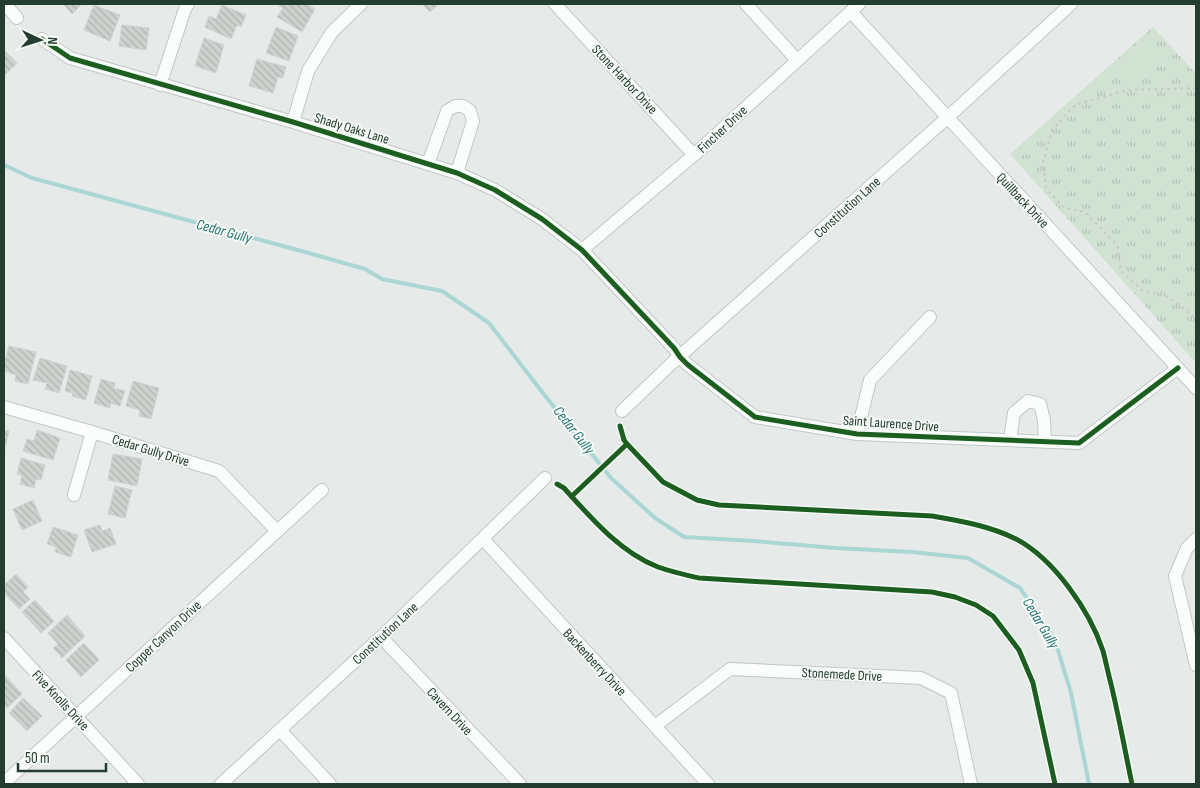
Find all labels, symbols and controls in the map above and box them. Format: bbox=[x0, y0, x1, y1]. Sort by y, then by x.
north arrow bbox=[15, 15, 65, 65]
text: N bbox=[44, 37, 61, 45]
street label: Stone Harbor Drive bbox=[588, 41, 661, 118]
street label: Fincher Drive bbox=[694, 102, 751, 157]
street label: Shady Oaks Lane bbox=[312, 109, 391, 148]
street label: Quillback Drive bbox=[993, 169, 1053, 232]
street label: Constitution Lane bbox=[811, 173, 884, 242]
water label: Cedar Gully bbox=[194, 215, 255, 248]
water label: Cedar Gully bbox=[549, 402, 599, 459]
street label: Saint Laurence Drive bbox=[842, 412, 940, 435]
street label: Cedar Gully Drive bbox=[110, 431, 192, 470]
water label: Cedar Gully bbox=[1018, 594, 1064, 653]
street label: Copper Canyon Drive bbox=[122, 597, 205, 676]
street label: Constitution Lane bbox=[349, 599, 422, 668]
street label: Backenberry Drive bbox=[559, 625, 630, 699]
street label: Stonemede Drive bbox=[801, 664, 883, 685]
street label: Five Knolls Drive bbox=[28, 667, 93, 734]
street label: Cavern Drive bbox=[423, 684, 476, 739]
scale bar bbox=[18, 740, 105, 772]
text: 50 m bbox=[25, 749, 50, 768]

